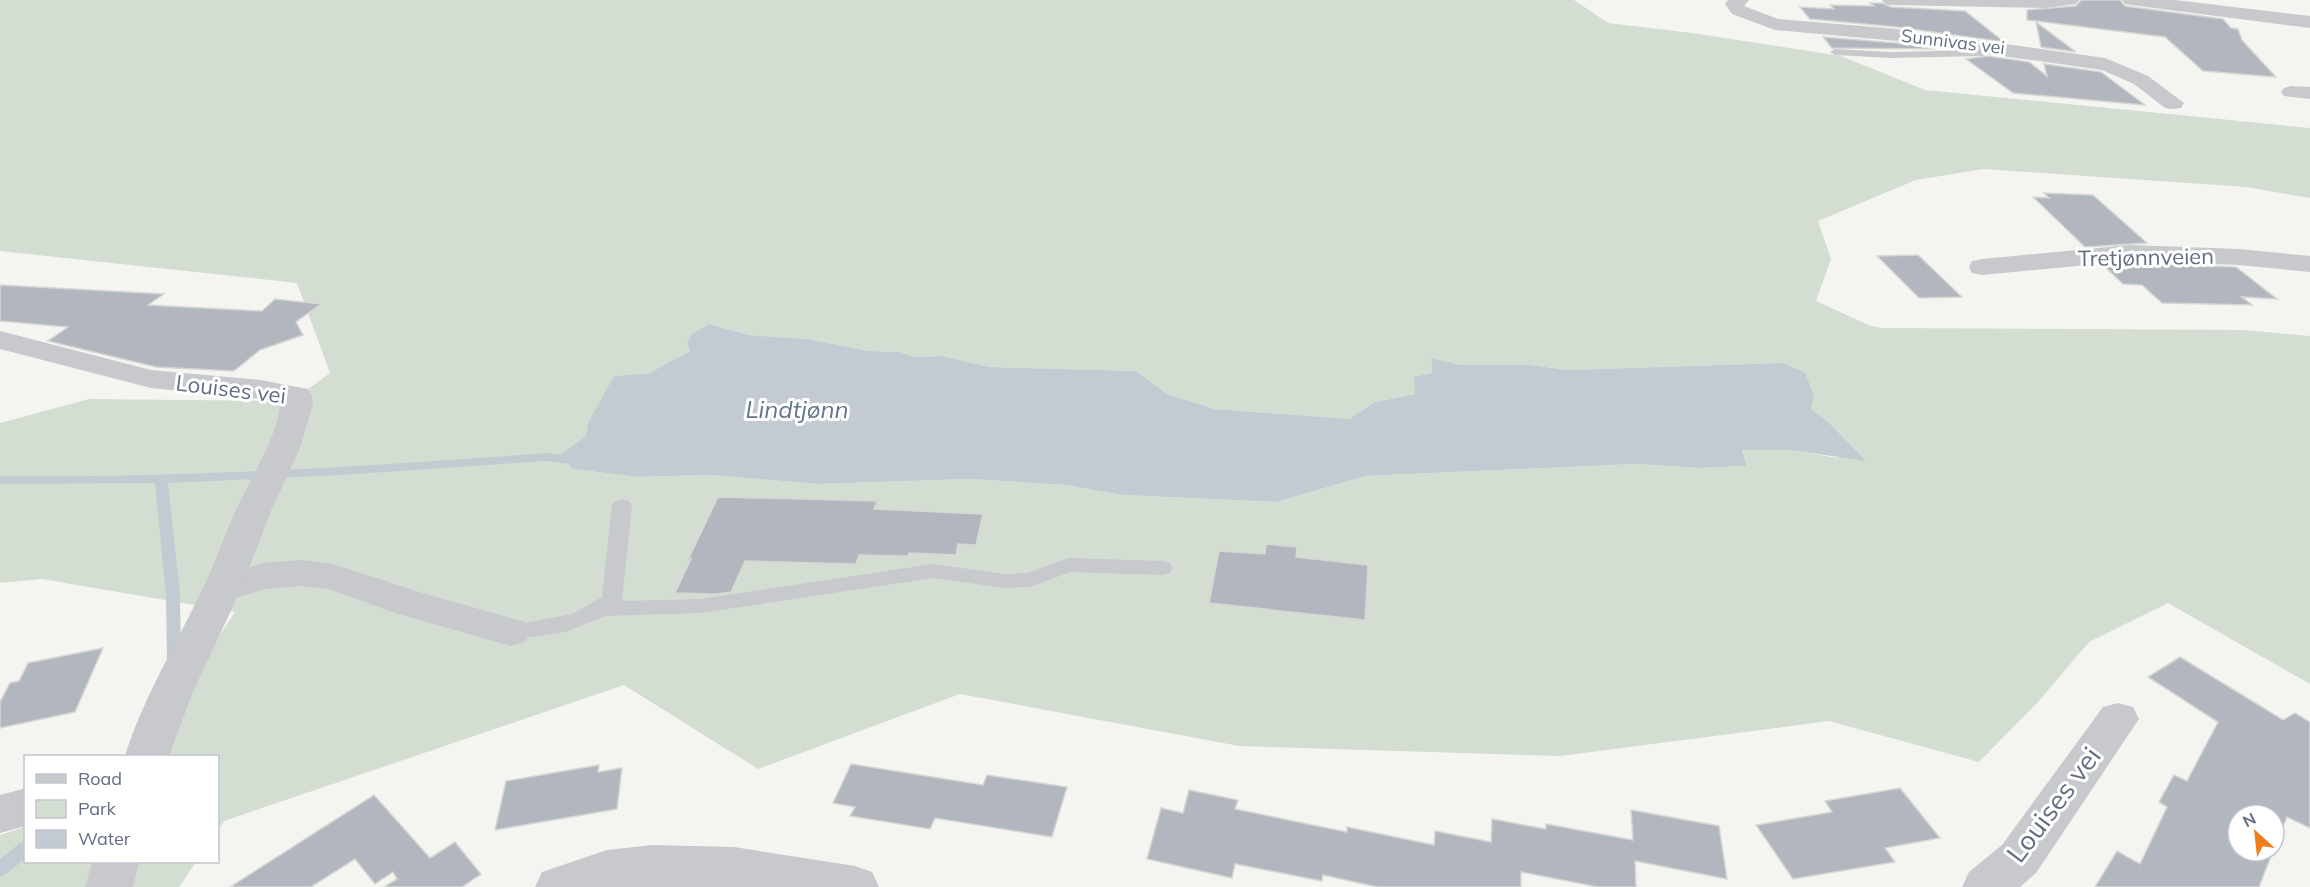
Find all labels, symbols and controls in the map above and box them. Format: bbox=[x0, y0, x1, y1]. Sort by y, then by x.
street label: Sunnivas vei bbox=[1900, 24, 2006, 59]
street label: Tretjønnveien bbox=[2078, 242, 2214, 272]
street label: Louises vei bbox=[174, 368, 288, 410]
water label: Lindtjønn bbox=[745, 394, 849, 424]
street label: Louises vei bbox=[1999, 740, 2108, 869]
legend bbox=[24, 755, 219, 863]
text: Road bbox=[78, 767, 122, 790]
text: Park bbox=[78, 797, 117, 820]
north arrow bbox=[2226, 803, 2286, 863]
text: N bbox=[2239, 808, 2259, 831]
text: Water bbox=[78, 827, 131, 850]

